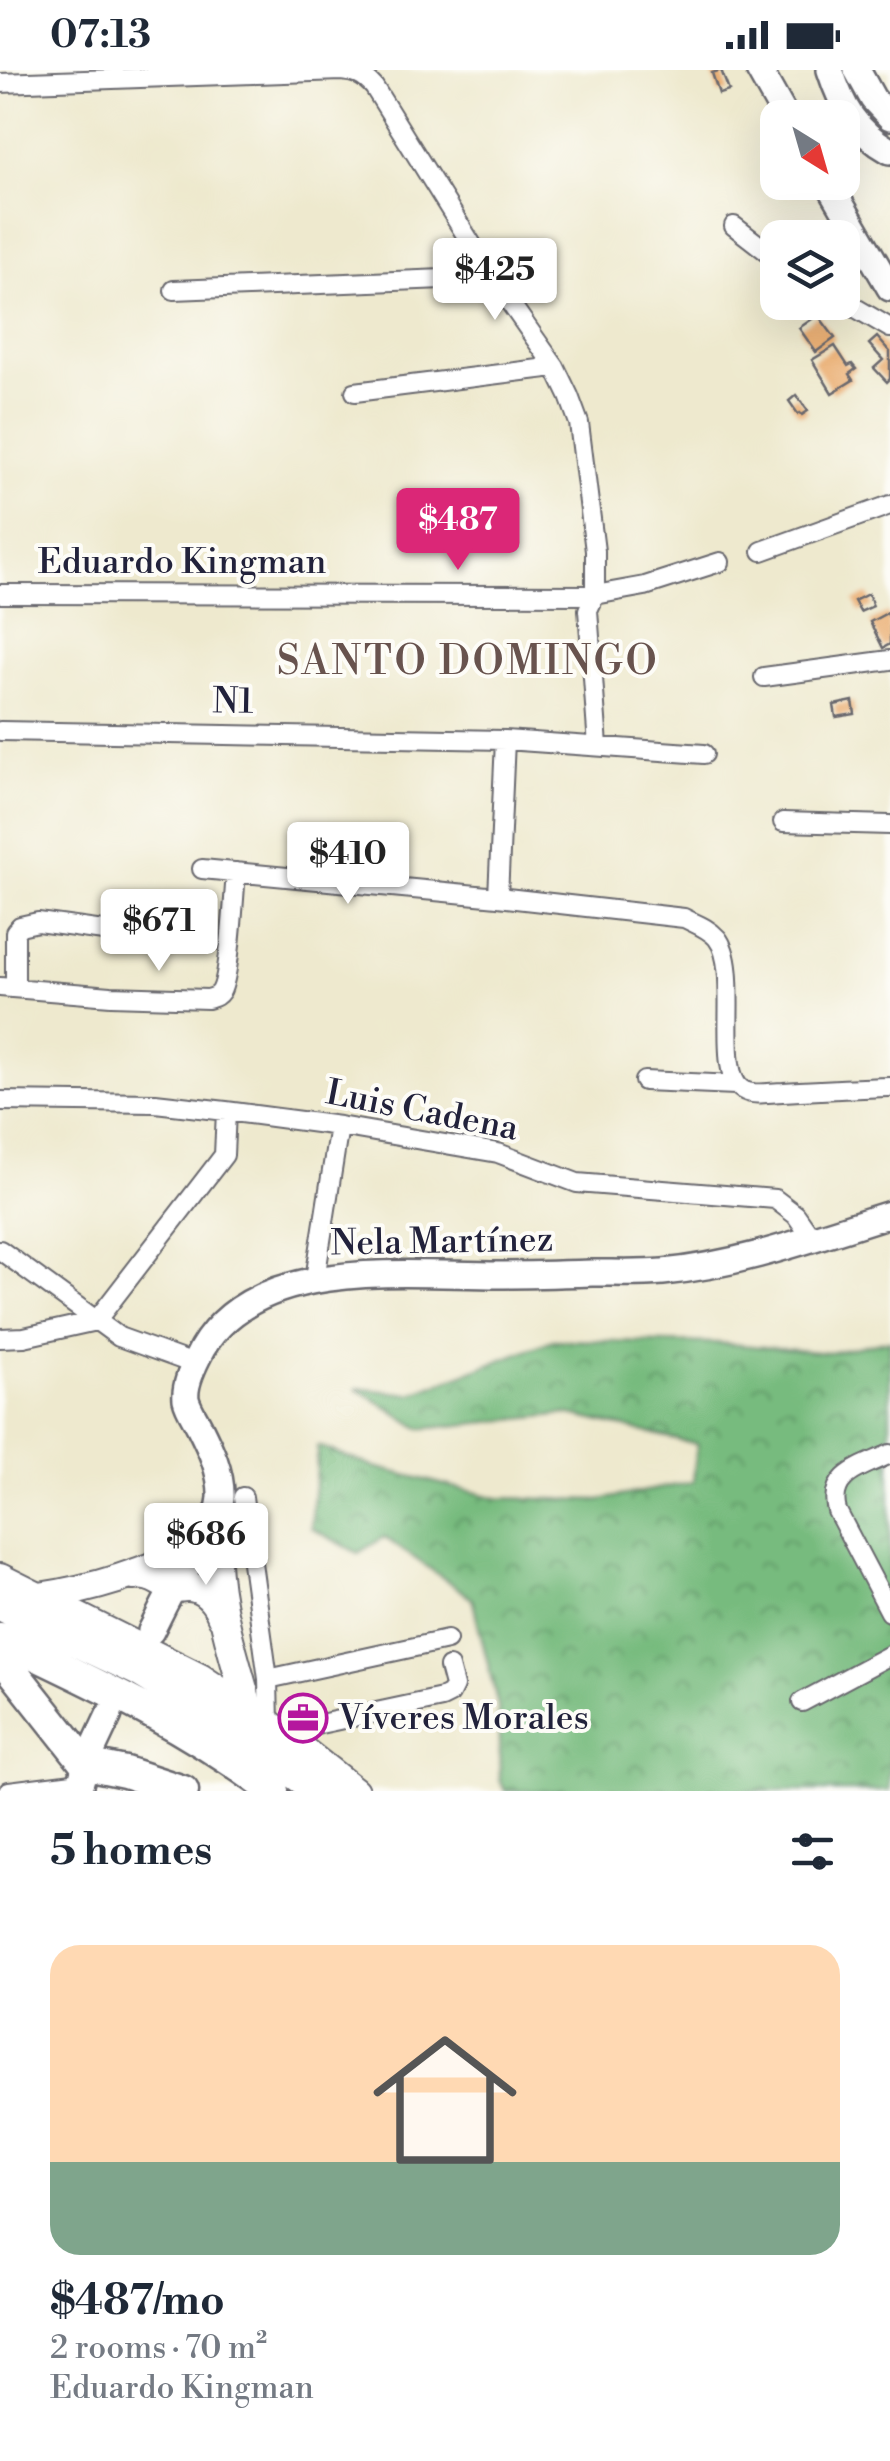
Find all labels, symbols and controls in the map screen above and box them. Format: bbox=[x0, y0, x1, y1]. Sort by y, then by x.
text: 07:13 bbox=[50, 12, 151, 59]
north arrow bbox=[760, 100, 860, 200]
map controls bbox=[760, 100, 860, 320]
button: layers bbox=[760, 220, 860, 320]
pin: $425 bbox=[436, 238, 554, 323]
text: $425 bbox=[455, 250, 535, 290]
pin: $487 bbox=[399, 488, 517, 573]
text: $487 bbox=[418, 500, 498, 540]
street label: Eduardo Kingman bbox=[38, 541, 326, 584]
district label: SANTO DOMINGO bbox=[277, 637, 659, 687]
street label: N1 bbox=[212, 680, 254, 724]
pin: $410 bbox=[289, 822, 407, 907]
text: $410 bbox=[309, 834, 387, 874]
pin: $671 bbox=[100, 889, 218, 974]
text: $671 bbox=[123, 901, 195, 941]
street label: Luis Cadena bbox=[322, 1071, 522, 1151]
street label: Nela Martínez bbox=[330, 1219, 554, 1265]
pin: $686 bbox=[147, 1503, 265, 1588]
text: $686 bbox=[166, 1515, 246, 1555]
office icon: Víveres Morales bbox=[277, 1692, 329, 1744]
place label: Víveres Morales bbox=[337, 1697, 589, 1740]
icon: filters bbox=[785, 1824, 840, 1879]
text: 5 homes bbox=[50, 1825, 212, 1878]
icon: home bbox=[355, 2010, 535, 2190]
text: $487/mo bbox=[50, 2275, 225, 2328]
text: 2 rooms · 70 m² bbox=[50, 2328, 267, 2368]
text: Eduardo Kingman bbox=[50, 2368, 314, 2408]

